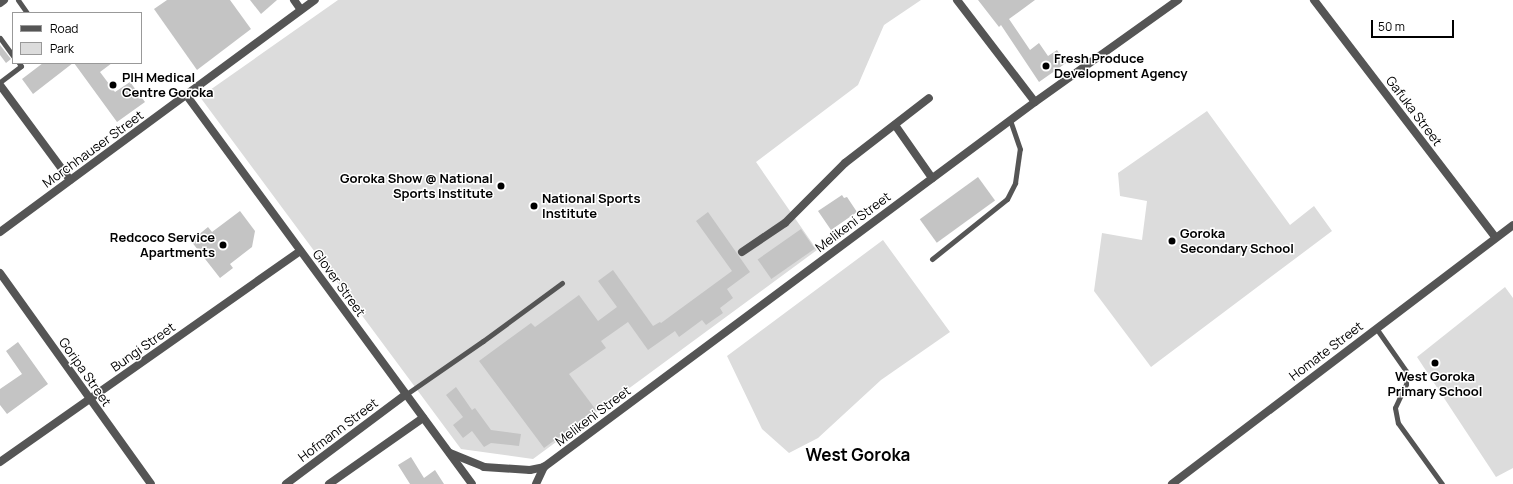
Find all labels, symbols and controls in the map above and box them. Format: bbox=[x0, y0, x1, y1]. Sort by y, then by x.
legend bbox=[12, 12, 142, 64]
scale bar bbox=[1373, 12, 1456, 38]
text: 50 m bbox=[1378, 18, 1405, 35]
text: Road bbox=[50, 20, 78, 37]
text: Park bbox=[50, 40, 74, 57]
place label: Fresh Produce Development Agency bbox=[1054, 51, 1188, 82]
marker: Fresh Produce Development Agency bbox=[1041, 61, 1051, 71]
place label: PIH Medical Centre Goroka bbox=[122, 70, 214, 101]
street label: Gafuka Street bbox=[1383, 73, 1445, 149]
marker: PIH Medical Centre Goroka bbox=[107, 79, 119, 91]
street label: Morchhauser Street bbox=[40, 107, 146, 191]
place label: Goroka Show @ National Sports Institute bbox=[340, 171, 493, 202]
marker: Goroka Show @ National Sports Institute bbox=[496, 181, 506, 191]
street label: Melikeni Street bbox=[812, 189, 894, 255]
place label: National Sports Institute bbox=[542, 191, 640, 222]
marker: National Sports Institute bbox=[529, 201, 539, 211]
place label: Goroka Secondary School bbox=[1180, 226, 1294, 257]
place label: Redcoco Service Apartments bbox=[110, 230, 215, 261]
marker: Goroka Secondary School bbox=[1167, 236, 1177, 246]
marker: Redcoco Service Apartments bbox=[218, 240, 228, 250]
street label: Glover Street bbox=[309, 246, 369, 320]
street label: Homate Street bbox=[1286, 318, 1366, 384]
street label: Bungi Street bbox=[108, 319, 178, 375]
street label: Goripa Street bbox=[56, 335, 114, 409]
marker: West Goroka Primary School bbox=[1430, 358, 1440, 368]
place label: West Goroka Primary School bbox=[1387, 369, 1483, 400]
street label: Melikeni Street bbox=[552, 383, 634, 449]
street label: Hofmann Street bbox=[295, 395, 381, 465]
district label: West Goroka bbox=[806, 445, 910, 465]

